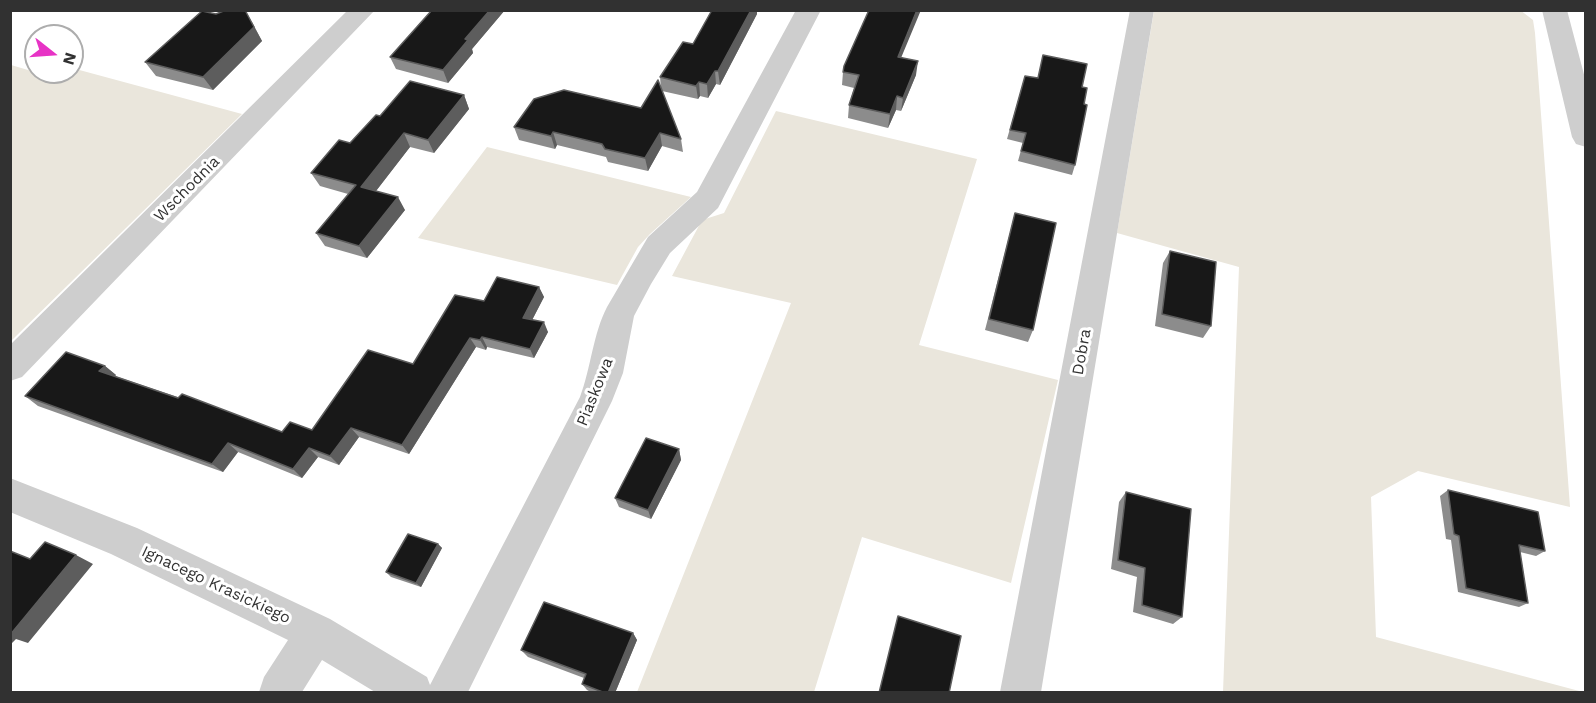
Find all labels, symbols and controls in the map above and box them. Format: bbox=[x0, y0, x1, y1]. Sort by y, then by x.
north arrow bbox=[24, 24, 84, 84]
text: N bbox=[59, 50, 81, 67]
street label: Wschodnia bbox=[150, 152, 224, 226]
street label: Dobra bbox=[1069, 327, 1095, 377]
street label: Piaskowa bbox=[573, 355, 617, 429]
street label: Ignacego Krasickiego bbox=[139, 542, 293, 628]

